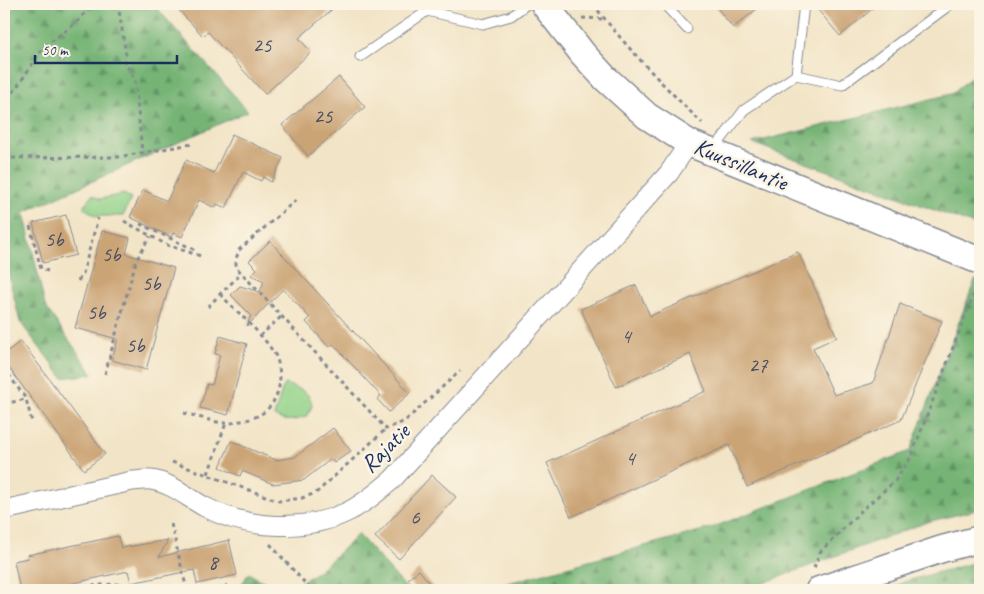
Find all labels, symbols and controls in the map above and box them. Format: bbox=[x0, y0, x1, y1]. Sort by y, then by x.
scale bar bbox=[35, 32, 178, 64]
house number: 25 bbox=[253, 32, 273, 58]
text: 50 m bbox=[42, 41, 69, 60]
house number: 25 bbox=[314, 103, 334, 129]
street label: Kuussillantie bbox=[690, 131, 794, 198]
house number: 5b bbox=[45, 226, 65, 252]
house number: 5b bbox=[102, 241, 122, 267]
house number: 5b bbox=[142, 270, 162, 296]
house number: 5b bbox=[87, 299, 107, 325]
house number: 4 bbox=[621, 323, 633, 349]
house number: 5b bbox=[126, 332, 146, 358]
house number: 27 bbox=[749, 352, 769, 378]
street label: Rajatie bbox=[354, 415, 418, 479]
house number: 4 bbox=[625, 445, 637, 471]
house number: 6 bbox=[410, 504, 420, 530]
house number: 8 bbox=[208, 549, 220, 575]

